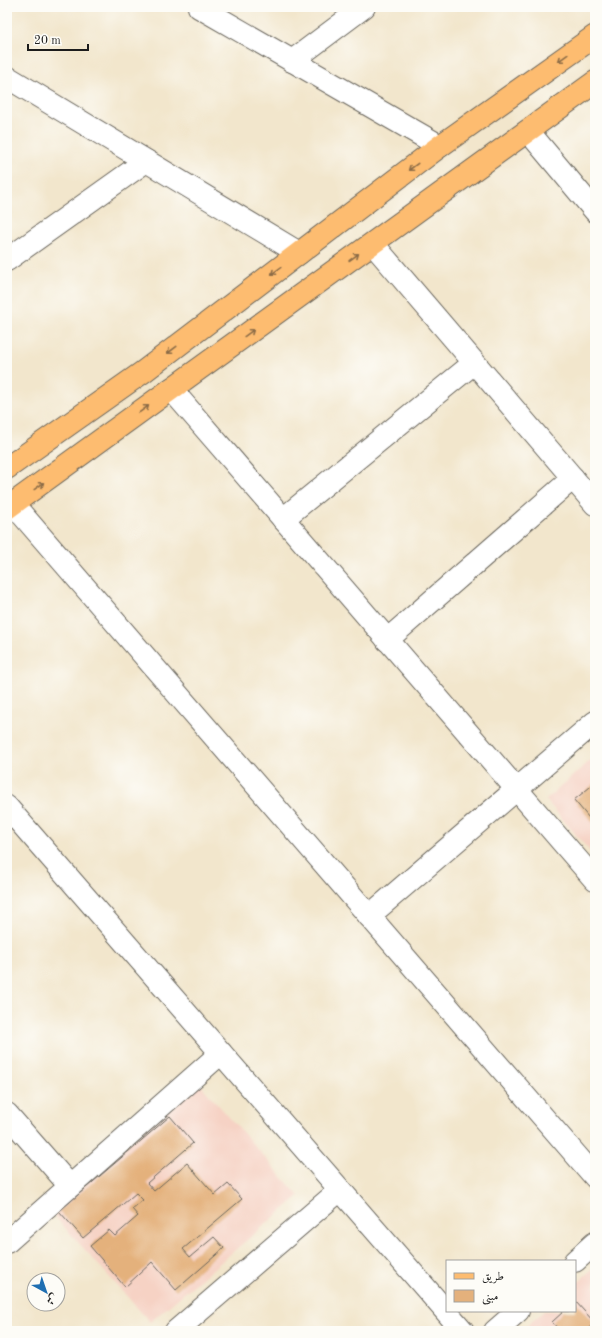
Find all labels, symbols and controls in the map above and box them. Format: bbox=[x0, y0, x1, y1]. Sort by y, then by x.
scale bar bbox=[28, 26, 88, 52]
text: 20 m bbox=[34, 35, 61, 47]
one-way arrow bbox=[558, 54, 569, 62]
one-way arrow bbox=[407, 163, 418, 171]
one-way arrow bbox=[349, 253, 360, 261]
one-way arrow bbox=[270, 267, 281, 275]
one-way arrow bbox=[243, 329, 254, 337]
one-way arrow bbox=[167, 345, 178, 354]
one-way arrow bbox=[138, 405, 149, 413]
one-way arrow bbox=[33, 481, 44, 490]
legend bbox=[446, 1260, 576, 1312]
text: طريق bbox=[482, 1271, 504, 1284]
north arrow bbox=[26, 1272, 66, 1312]
text: ش bbox=[44, 1291, 59, 1306]
text: مبنى bbox=[482, 1291, 498, 1305]

